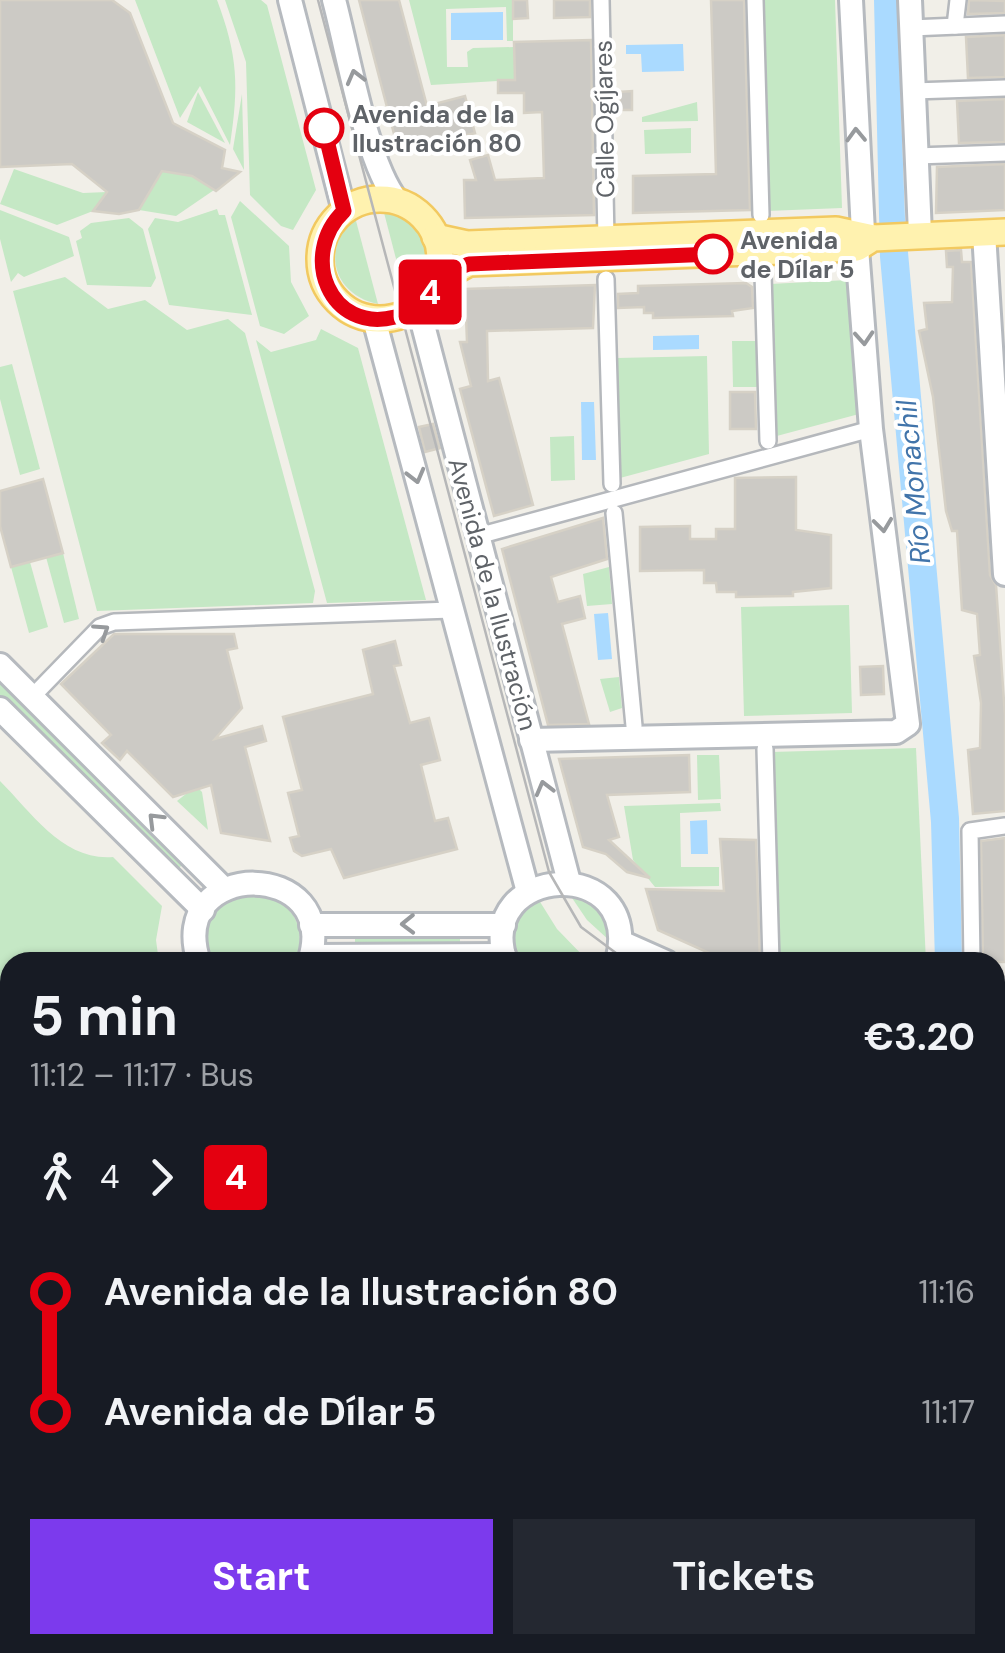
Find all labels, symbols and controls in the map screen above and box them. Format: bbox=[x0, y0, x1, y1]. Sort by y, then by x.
street label: Calle Ogíjares bbox=[587, 40, 622, 198]
one-way arrow bbox=[345, 69, 366, 86]
place label: Avenida de la Ilustración 80 bbox=[352, 98, 522, 160]
marker: Avenida de la Ilustración 80 bbox=[305, 109, 343, 147]
one-way arrow bbox=[846, 127, 867, 143]
place label: Avenida de Dílar 5 bbox=[740, 224, 855, 286]
marker: Avenida de Dílar 5 bbox=[694, 235, 732, 273]
line badge: 4 bbox=[398, 260, 462, 324]
text: 4 bbox=[419, 269, 441, 315]
one-way arrow bbox=[853, 331, 874, 347]
water label: Río Monachil bbox=[888, 398, 939, 566]
street label: Avenida de la Ilustración bbox=[440, 454, 545, 734]
one-way arrow bbox=[404, 467, 425, 484]
one-way arrow bbox=[872, 518, 893, 534]
one-way arrow bbox=[91, 624, 109, 643]
one-way arrow bbox=[535, 780, 556, 797]
one-way arrow bbox=[148, 813, 166, 831]
one-way arrow bbox=[399, 913, 414, 935]
text: 5 min bbox=[30, 980, 178, 1052]
text: €3.20 bbox=[864, 1012, 975, 1062]
text: 11:12 – 11:17 · Bus bbox=[30, 1054, 254, 1096]
icon: walk bbox=[30, 1150, 85, 1205]
icon: forward bbox=[134, 1150, 189, 1205]
text: 4 bbox=[224, 1154, 247, 1200]
text: 4 bbox=[100, 1156, 119, 1198]
text: Avenida de la Ilustración 80 bbox=[104, 1267, 618, 1317]
text: 11:16 bbox=[918, 1271, 975, 1313]
text: Avenida de Dílar 5 bbox=[104, 1387, 436, 1437]
text: 11:17 bbox=[921, 1391, 975, 1433]
button: Start bbox=[30, 1519, 493, 1634]
button: Tickets bbox=[513, 1519, 975, 1634]

